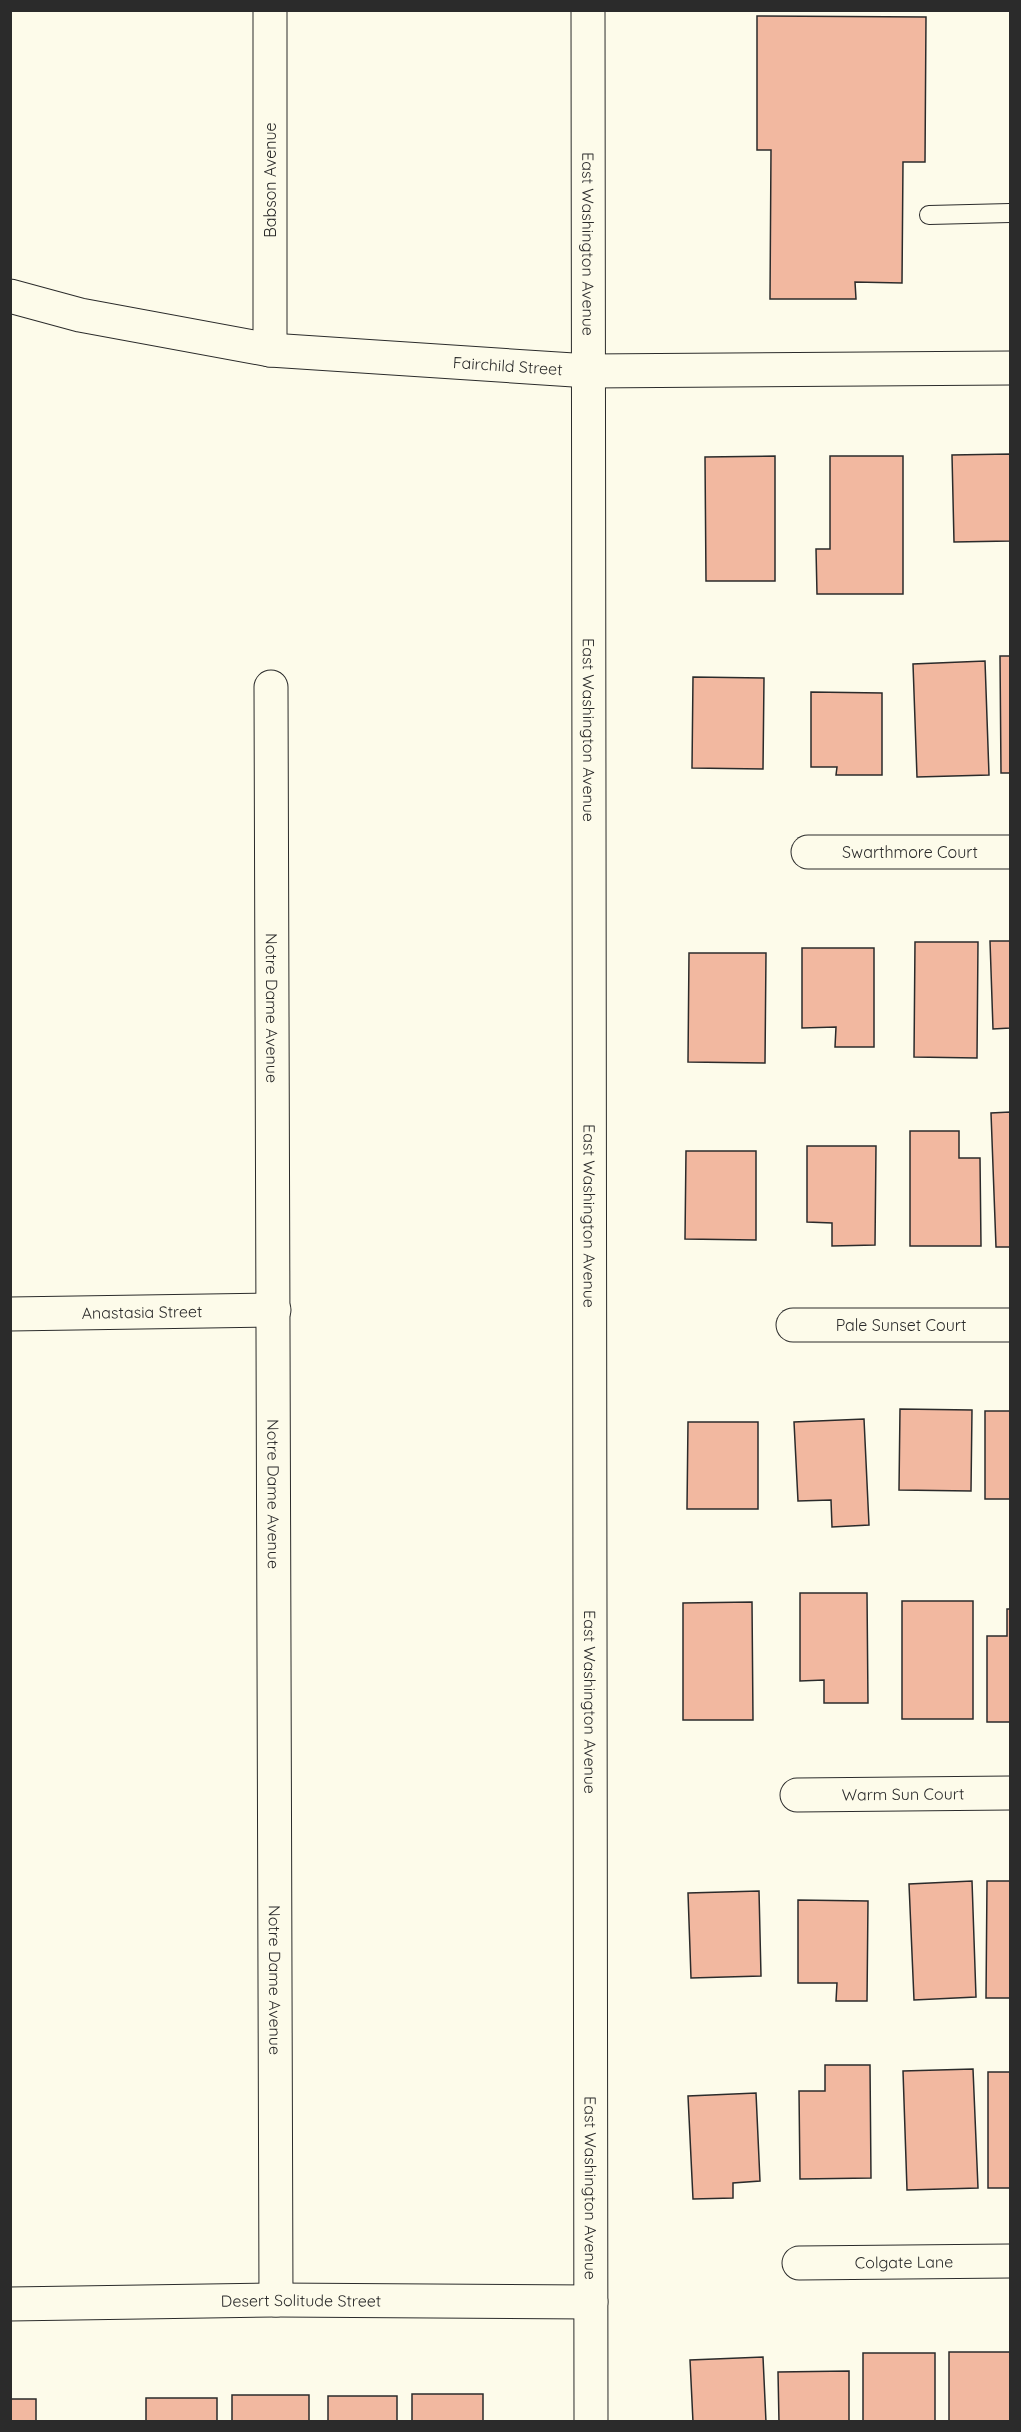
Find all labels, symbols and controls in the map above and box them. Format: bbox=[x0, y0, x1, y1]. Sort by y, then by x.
street label: Babson Avenue bbox=[260, 122, 280, 238]
street label: East Washington Avenue bbox=[578, 152, 598, 336]
street label: Fairchild Street bbox=[452, 352, 563, 379]
street label: East Washington Avenue bbox=[579, 638, 599, 822]
street label: Swarthmore Court bbox=[842, 842, 978, 862]
street label: Notre Dame Avenue bbox=[262, 933, 282, 1083]
street label: East Washington Avenue bbox=[579, 1124, 600, 1308]
street label: Anastasia Street bbox=[81, 1301, 203, 1323]
street label: Pale Sunset Court bbox=[836, 1315, 966, 1335]
street label: Notre Dame Avenue bbox=[263, 1419, 284, 1569]
street label: East Washington Avenue bbox=[580, 1610, 600, 1794]
street label: Warm Sun Court bbox=[842, 1783, 964, 1805]
street label: Notre Dame Avenue bbox=[265, 1905, 285, 2055]
street label: East Washington Avenue bbox=[581, 2096, 601, 2280]
street label: Colgate Lane bbox=[855, 2252, 953, 2272]
street label: Desert Solitude Street bbox=[221, 2290, 381, 2311]

